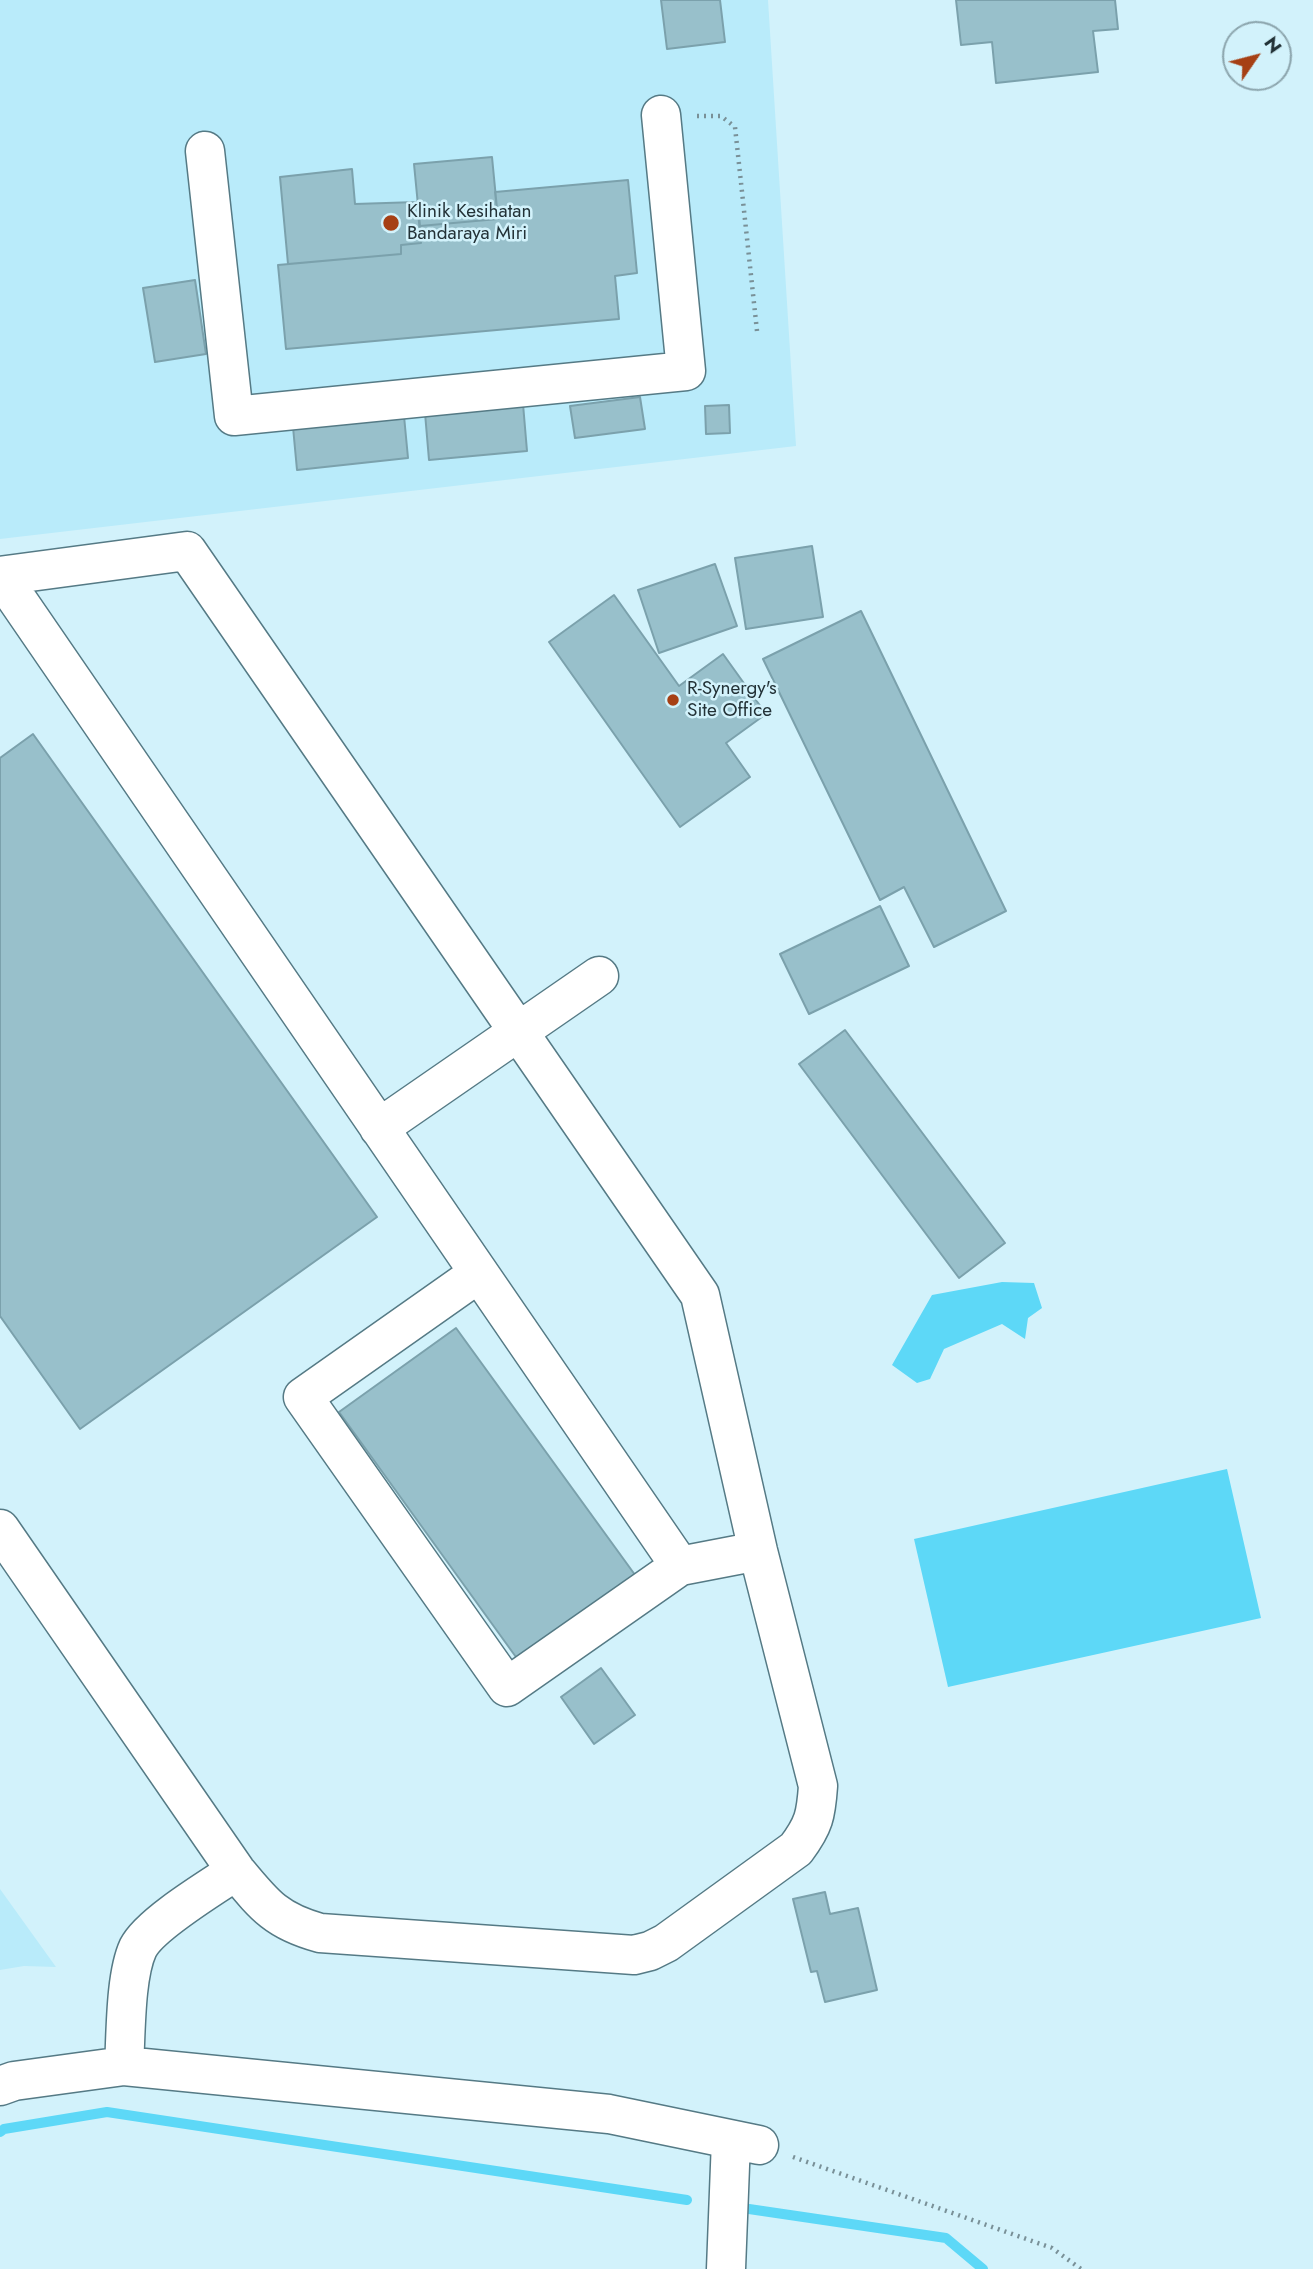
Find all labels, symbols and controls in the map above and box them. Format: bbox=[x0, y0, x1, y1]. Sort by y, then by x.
north arrow bbox=[1222, 21, 1292, 91]
text: N bbox=[1258, 31, 1288, 59]
place label: Klinik Kesihatan Bandaraya Miri bbox=[407, 201, 531, 245]
marker: Klinik Kesihatan Bandaraya Miri bbox=[381, 213, 401, 233]
place label: R-Synergy's Site Office bbox=[687, 678, 777, 722]
marker: R-Synergy's Site Office bbox=[665, 692, 681, 708]

